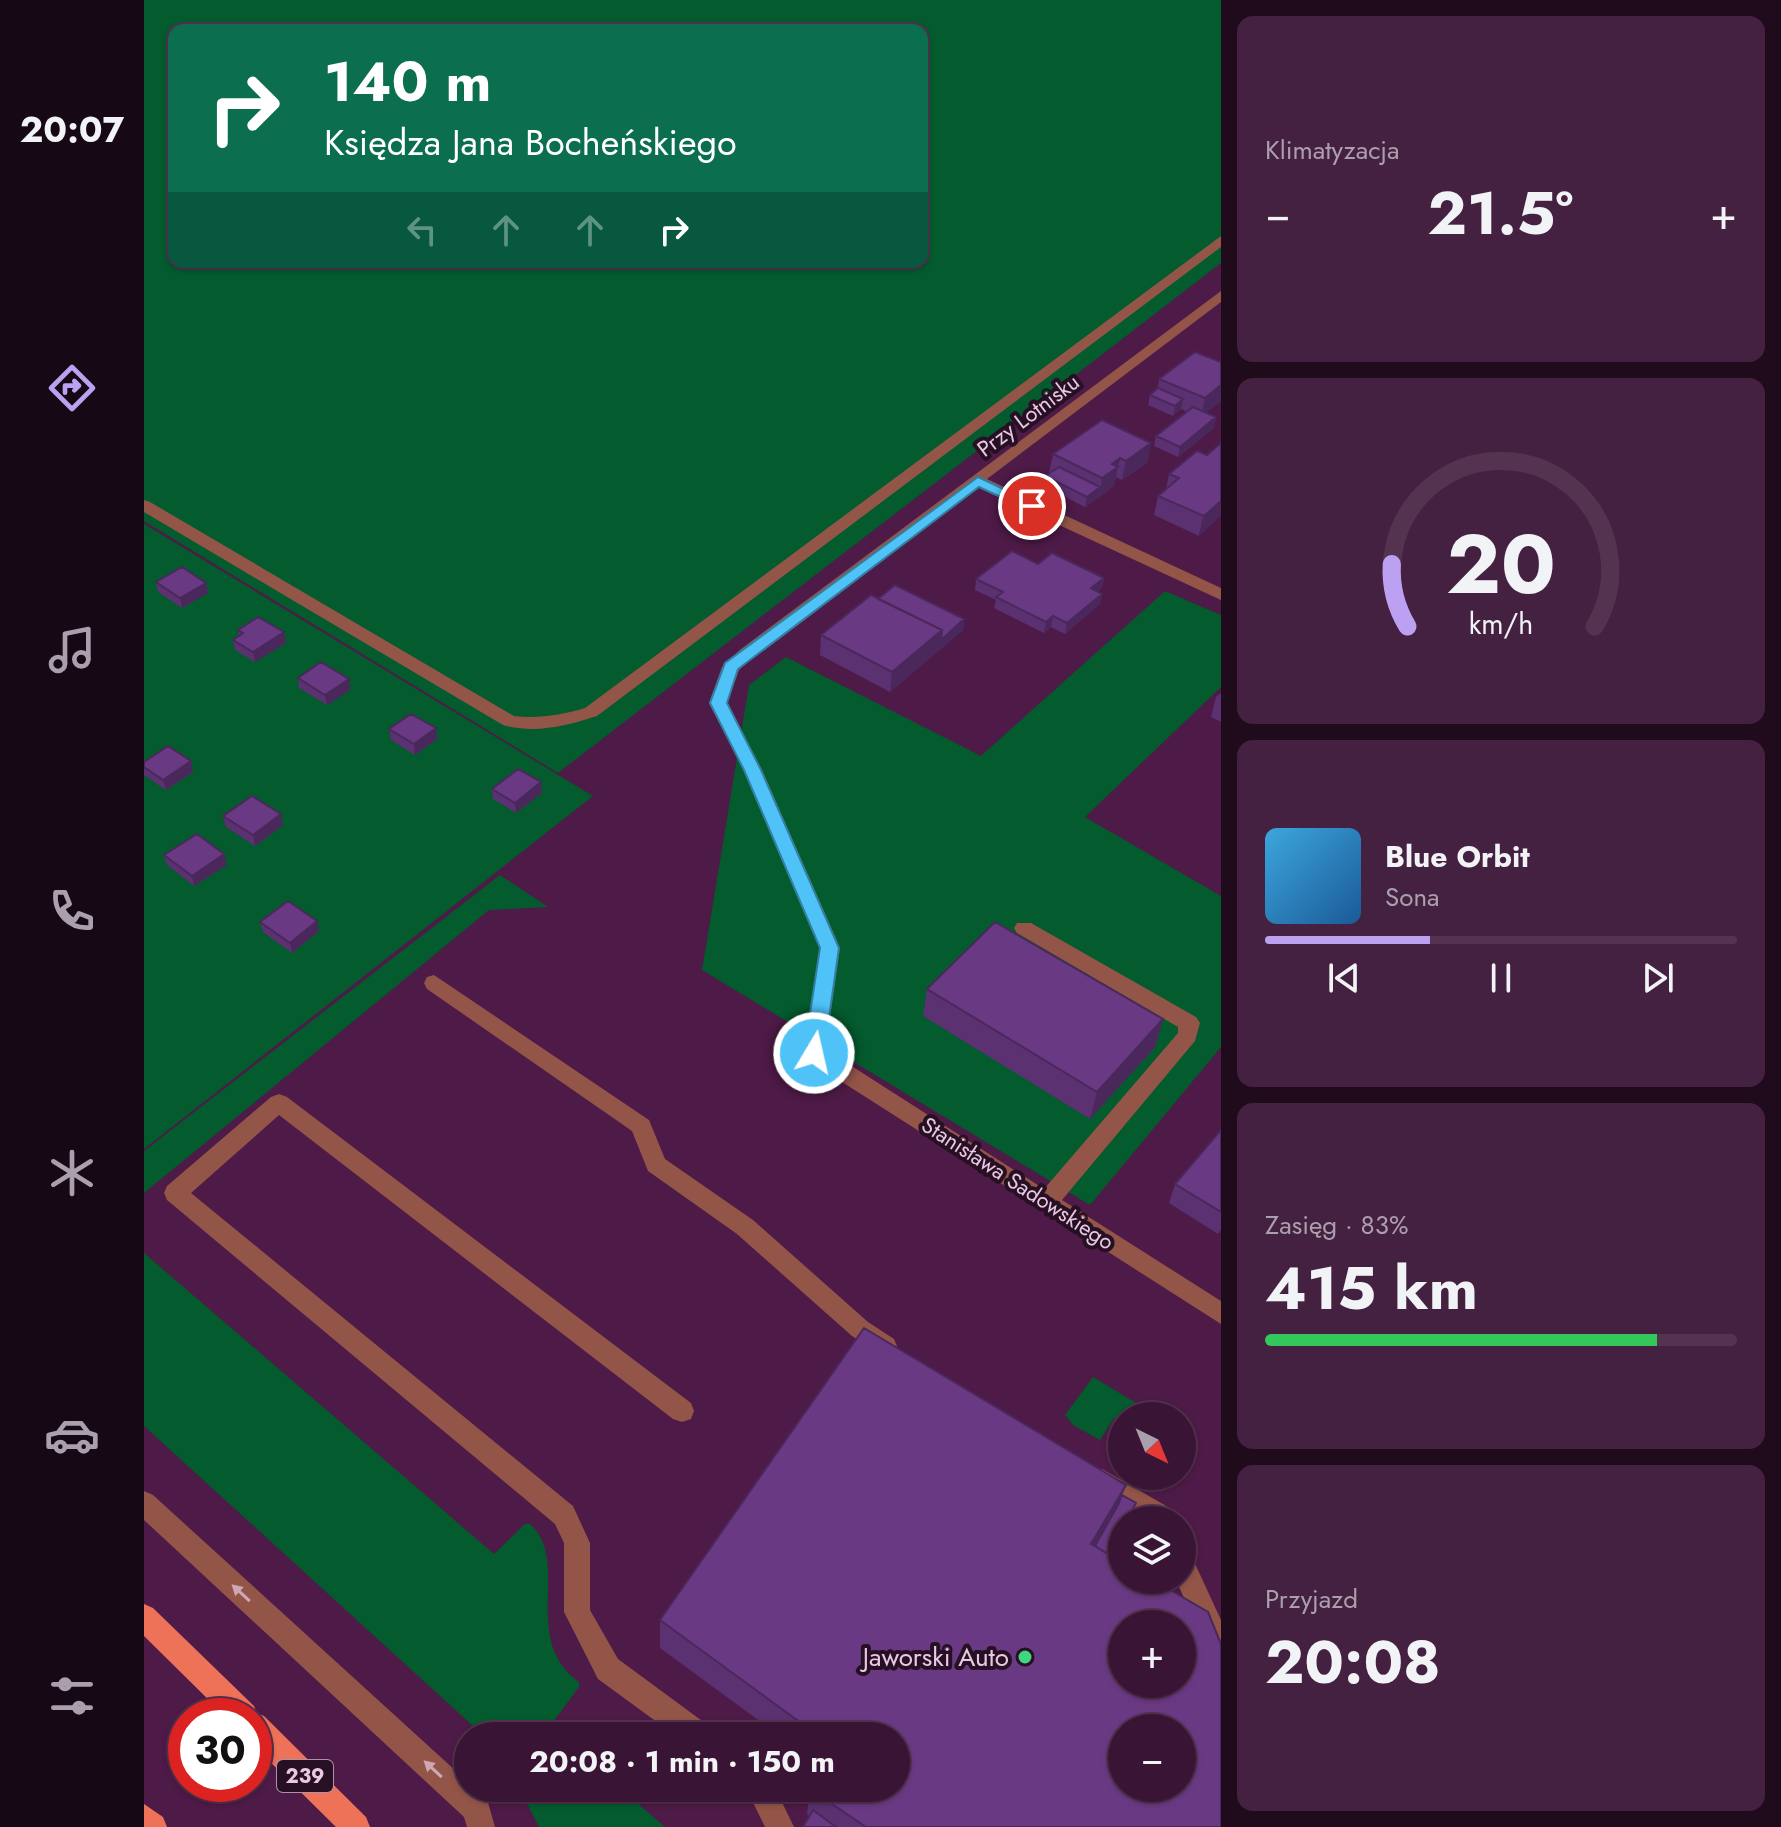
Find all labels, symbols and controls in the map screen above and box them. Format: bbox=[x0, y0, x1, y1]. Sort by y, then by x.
text: 140 m bbox=[324, 41, 491, 122]
icon: right bbox=[192, 56, 296, 160]
text: 20:07 bbox=[20, 103, 124, 155]
text: Księdza Jana Bocheńskiego bbox=[324, 116, 737, 168]
text: Klimatyzacja bbox=[1265, 131, 1400, 169]
text: 21.5° bbox=[1428, 170, 1573, 257]
text: − bbox=[1265, 182, 1291, 246]
text: + bbox=[1710, 182, 1737, 246]
icon: left bbox=[400, 208, 444, 252]
icon: ahead bbox=[484, 208, 528, 252]
icon: ahead bbox=[568, 208, 612, 252]
icon: right bbox=[652, 208, 696, 252]
icon: directions bbox=[44, 360, 100, 416]
street label: Przy Lotnisku bbox=[970, 366, 1086, 464]
pin bbox=[998, 472, 1066, 540]
icon: arrive bbox=[1010, 484, 1054, 528]
text: 20 bbox=[1446, 504, 1556, 624]
text: km/h bbox=[1469, 603, 1533, 645]
icon: music bbox=[44, 622, 100, 678]
text: Blue Orbit bbox=[1385, 835, 1530, 878]
text: Sona bbox=[1385, 878, 1440, 916]
icon: phone bbox=[44, 883, 100, 939]
icon: previous bbox=[1322, 956, 1366, 1000]
icon: pause bbox=[1479, 956, 1523, 1000]
icon: next bbox=[1636, 956, 1680, 1000]
position arrow bbox=[772, 1011, 856, 1095]
street label: Stanisława Sadowskiego bbox=[915, 1109, 1121, 1257]
icon: climate bbox=[44, 1145, 100, 1201]
text: Zasięg · 83% bbox=[1265, 1206, 1408, 1244]
text: 415 km bbox=[1265, 1245, 1478, 1332]
north arrow bbox=[1108, 1402, 1196, 1490]
map controls bbox=[1108, 1402, 1196, 1802]
icon: car bbox=[44, 1407, 100, 1463]
button: layers bbox=[1108, 1506, 1196, 1594]
text: Przyjazd bbox=[1265, 1580, 1358, 1618]
one-way arrow bbox=[232, 1584, 251, 1602]
button: + bbox=[1108, 1610, 1196, 1698]
text: 20:08 bbox=[1265, 1619, 1441, 1706]
place label: Jaworski Auto bbox=[860, 1638, 1009, 1676]
marker: Jaworski Auto bbox=[1016, 1648, 1034, 1666]
icon: filters bbox=[44, 1668, 100, 1724]
speed limit sign: 30 bbox=[168, 1698, 272, 1802]
button: − bbox=[1108, 1714, 1196, 1802]
text: 20:08 · 1 min · 150 m bbox=[529, 1740, 835, 1783]
road number: 239 bbox=[277, 1760, 333, 1792]
one-way arrow bbox=[423, 1760, 442, 1778]

